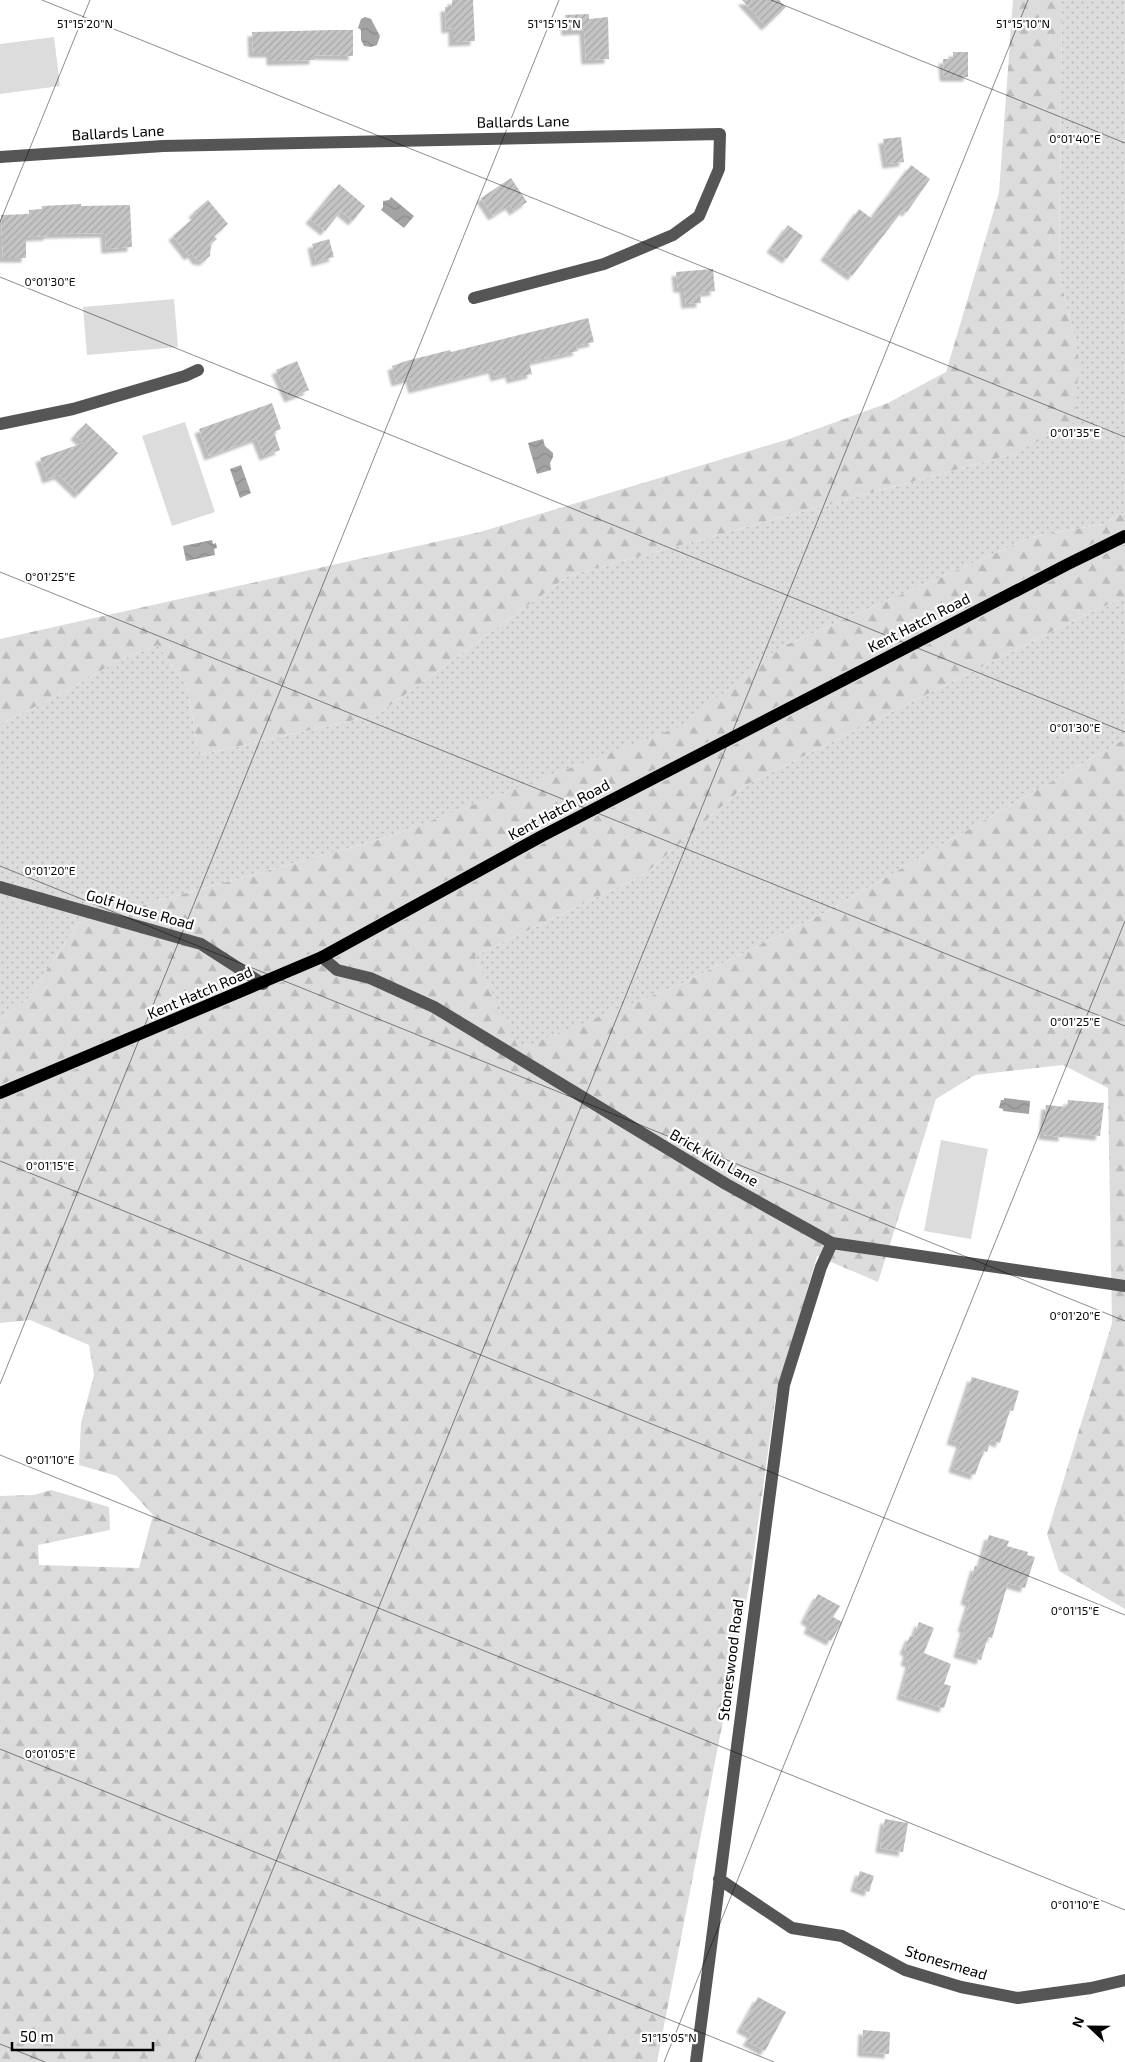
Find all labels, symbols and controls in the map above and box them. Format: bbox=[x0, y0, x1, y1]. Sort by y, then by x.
text: 51°15'20"N bbox=[57, 16, 113, 30]
text: 51°15'15"N bbox=[527, 16, 581, 30]
text: 51°15'10"N bbox=[996, 16, 1050, 30]
street label: Ballards Lane bbox=[476, 111, 570, 131]
street label: Ballards Lane bbox=[71, 121, 165, 143]
text: 0°01'40"E bbox=[1049, 131, 1101, 145]
text: 0°01'30"E bbox=[25, 274, 76, 288]
text: 0°01'35"E bbox=[1050, 425, 1100, 439]
text: 0°01'25"E bbox=[25, 569, 75, 583]
street label: Kent Hatch Road bbox=[864, 589, 973, 656]
text: 0°01'30"E bbox=[1050, 720, 1101, 734]
street label: Kent Hatch Road bbox=[505, 775, 612, 843]
text: 0°01'20"E bbox=[24, 863, 76, 877]
street label: Golf House Road bbox=[84, 885, 196, 933]
street label: Kent Hatch Road bbox=[144, 962, 255, 1022]
text: 0°01'25"E bbox=[1050, 1014, 1100, 1028]
street label: Brick Kiln Lane bbox=[667, 1125, 762, 1190]
text: 0°01'15"E bbox=[26, 1158, 74, 1172]
text: 0°01'20"E bbox=[1049, 1308, 1101, 1322]
text: 0°01'10"E bbox=[25, 1452, 75, 1466]
street label: Stoneswood Road bbox=[714, 1598, 746, 1722]
text: 0°01'15"E bbox=[1051, 1603, 1099, 1617]
text: 0°01'05"E bbox=[25, 1746, 76, 1760]
text: 0°01'10"E bbox=[1050, 1897, 1100, 1911]
street label: Stonesmead bbox=[903, 1941, 990, 1983]
north arrow bbox=[1065, 2002, 1115, 2052]
text: N bbox=[1068, 2014, 1087, 2030]
scale bar bbox=[12, 2020, 154, 2052]
text: 50 m bbox=[20, 2027, 54, 2045]
text: 51°15'05"N bbox=[641, 2030, 697, 2044]

